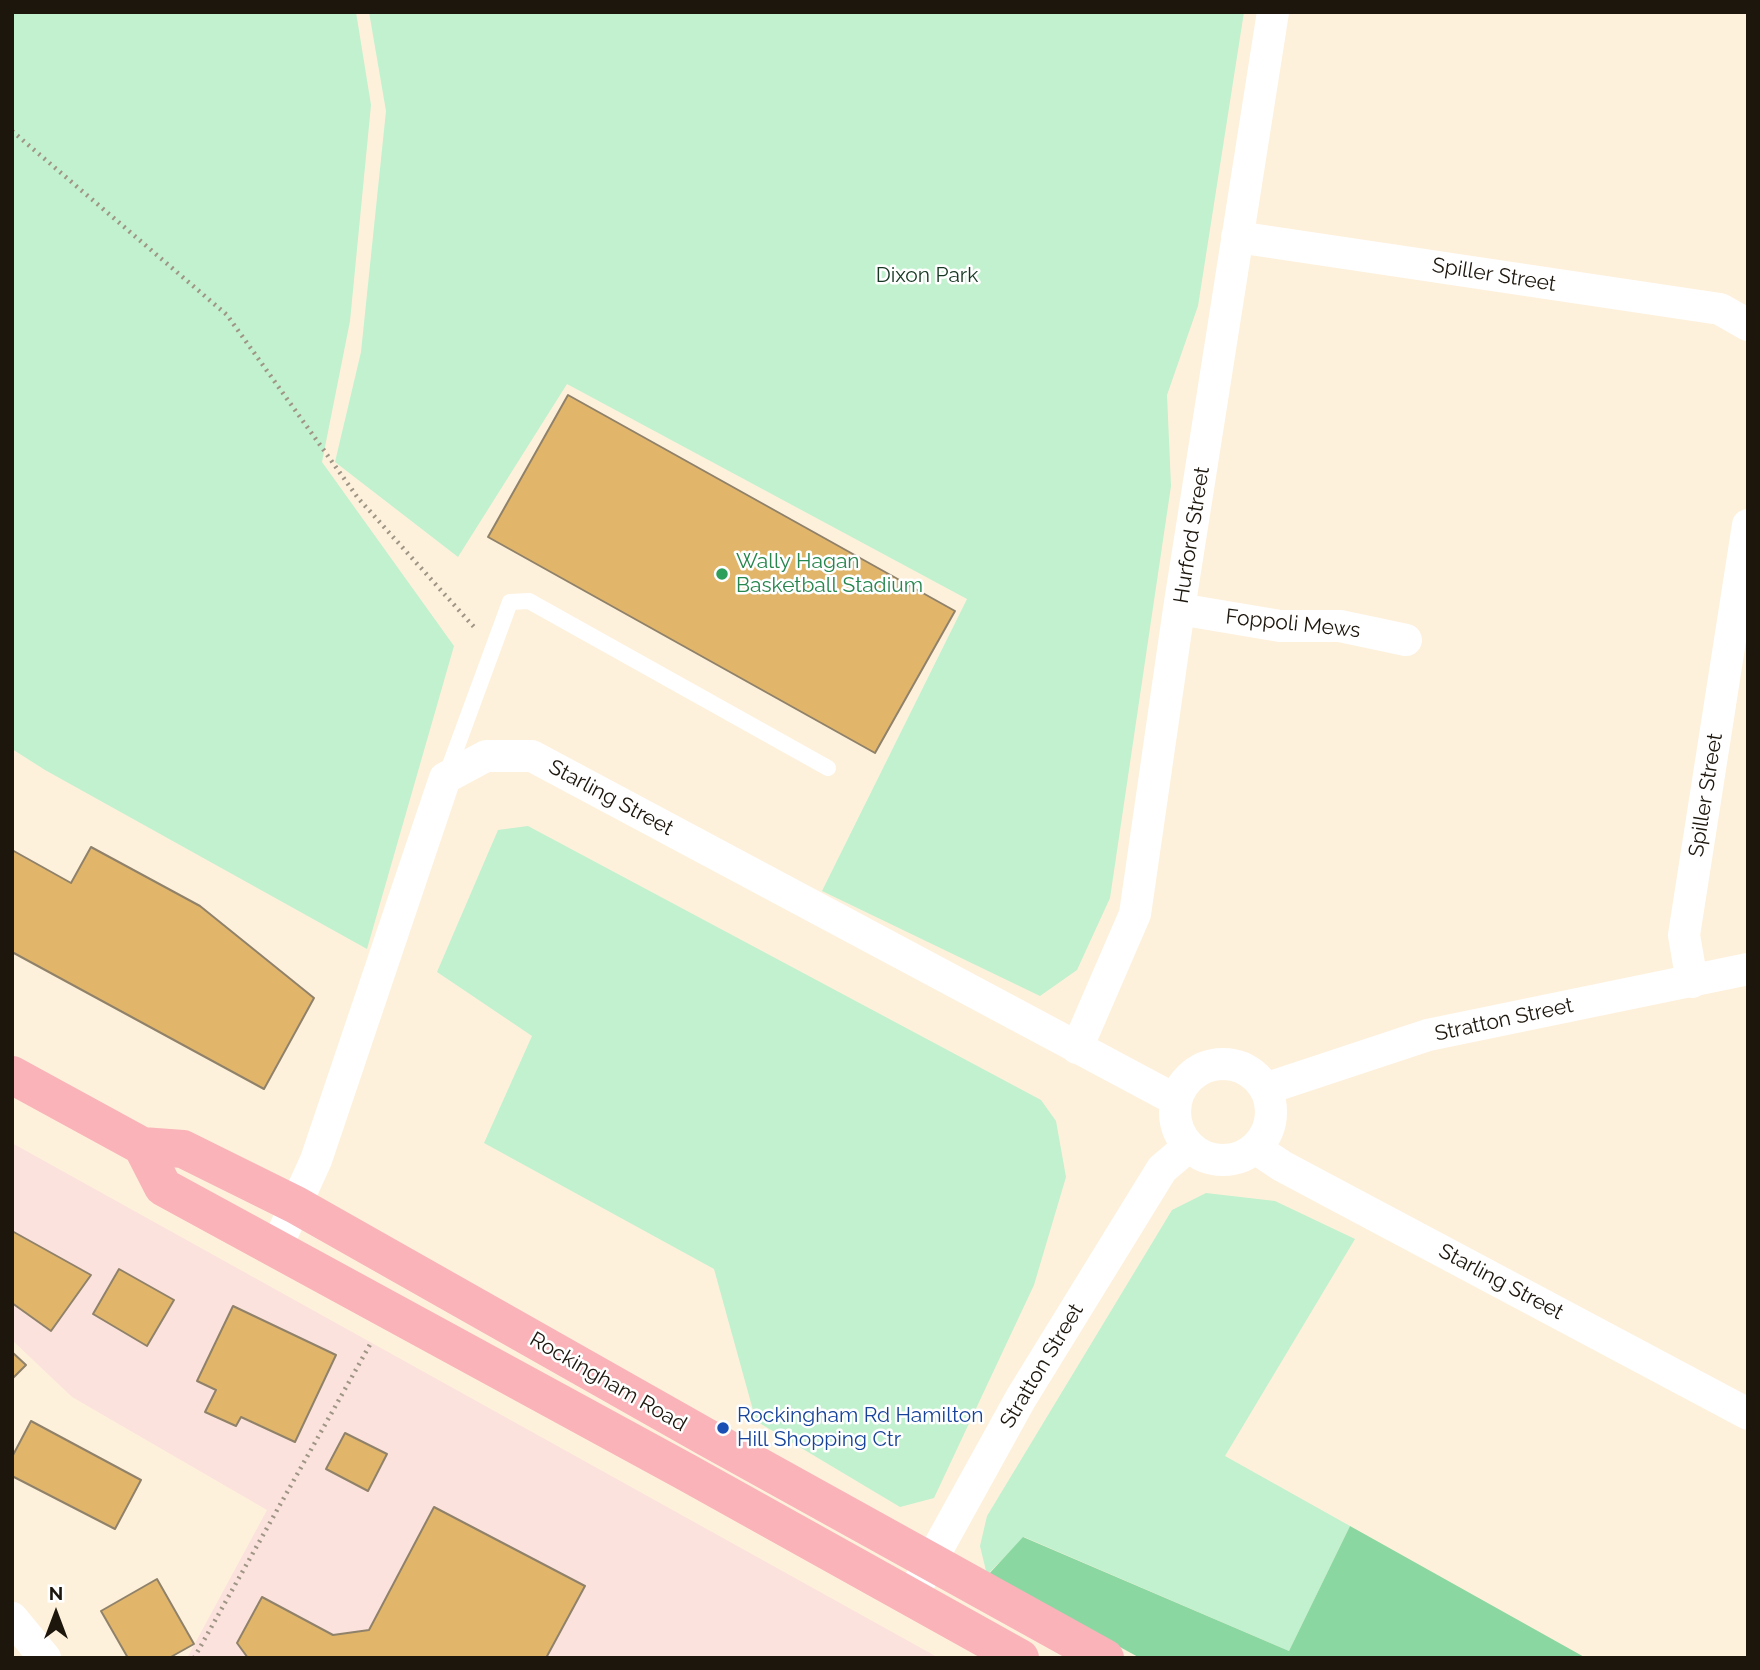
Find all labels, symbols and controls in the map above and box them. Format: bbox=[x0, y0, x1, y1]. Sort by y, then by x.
street label: Spiller Street bbox=[1430, 253, 1558, 297]
park label: Dixon Park bbox=[876, 263, 978, 289]
street label: Hurford Street bbox=[1169, 465, 1215, 605]
place label: Wally Hagan Basketball Stadium bbox=[736, 549, 923, 599]
marker: Wally Hagan Basketball Stadium bbox=[714, 566, 730, 582]
street label: Foppoli Mews bbox=[1224, 604, 1362, 644]
street label: Spiller Street bbox=[1684, 731, 1728, 859]
street label: Starling Street bbox=[544, 755, 678, 841]
street label: Stratton Street bbox=[1433, 993, 1575, 1047]
street label: Starling Street bbox=[1434, 1239, 1568, 1325]
street label: Stratton Street bbox=[995, 1299, 1089, 1433]
street label: Rockingham Road bbox=[525, 1327, 691, 1437]
place label: Rockingham Rd Hamilton Hill Shopping Ctr bbox=[737, 1403, 983, 1453]
marker: Rockingham Rd Hamilton Hill Shopping Ctr bbox=[715, 1420, 731, 1436]
north arrow bbox=[21, 1579, 91, 1649]
text: N bbox=[49, 1582, 63, 1604]

